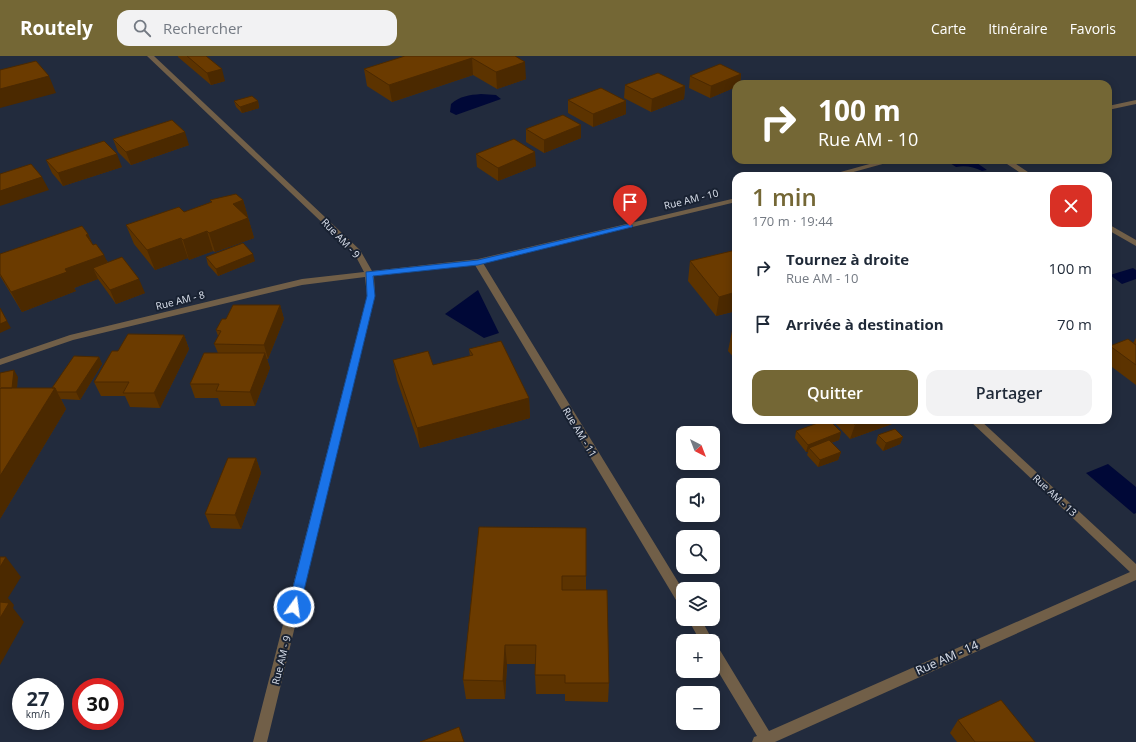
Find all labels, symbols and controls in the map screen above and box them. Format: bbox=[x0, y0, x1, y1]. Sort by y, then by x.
search box bbox=[117, 10, 397, 46]
text: Routely bbox=[20, 15, 93, 41]
icon: search bbox=[131, 17, 153, 39]
text: Rechercher bbox=[163, 18, 242, 38]
text: Carte bbox=[931, 19, 966, 38]
text: Itinéraire bbox=[988, 19, 1048, 38]
text: Favoris bbox=[1070, 19, 1116, 38]
text: 100 m bbox=[818, 91, 901, 129]
icon: right bbox=[752, 96, 804, 148]
text: Rue AM - 10 bbox=[818, 127, 918, 151]
text: 1 min bbox=[752, 180, 817, 213]
pin bbox=[613, 185, 647, 226]
street label: Rue AM - 10 bbox=[662, 185, 720, 213]
button: close bbox=[1050, 185, 1092, 227]
icon: arrive bbox=[619, 191, 641, 213]
text: 170 m · 19:44 bbox=[752, 212, 833, 230]
street label: Rue AM - 9 bbox=[319, 215, 364, 261]
text: Tournez à droite bbox=[786, 249, 909, 269]
icon: right bbox=[752, 257, 774, 279]
text: 100 m bbox=[1048, 258, 1092, 278]
text: Rue AM - 10 bbox=[786, 269, 858, 287]
street label: Rue AM - 8 bbox=[154, 287, 206, 313]
icon: arrive bbox=[752, 313, 774, 335]
text: Arrivée à destination bbox=[786, 314, 944, 334]
text: 70 m bbox=[1057, 314, 1092, 334]
button: Quitter bbox=[752, 370, 918, 416]
button: Partager bbox=[926, 370, 1092, 416]
street label: Rue AM - 11 bbox=[560, 405, 600, 459]
north arrow bbox=[676, 426, 720, 470]
map controls bbox=[676, 426, 720, 730]
street label: Rue AM - 13 bbox=[1030, 471, 1080, 519]
button: sound bbox=[676, 478, 720, 522]
button: search bbox=[676, 530, 720, 574]
button: layers bbox=[676, 582, 720, 626]
position arrow bbox=[273, 586, 315, 628]
street label: Rue AM - 9 bbox=[268, 634, 294, 686]
button: + bbox=[676, 634, 720, 678]
street label: Rue AM - 14 bbox=[913, 636, 981, 679]
speed limit sign: 30 bbox=[72, 678, 124, 730]
text: 27 bbox=[27, 685, 49, 712]
button: − bbox=[676, 686, 720, 730]
text: km/h bbox=[26, 707, 50, 721]

